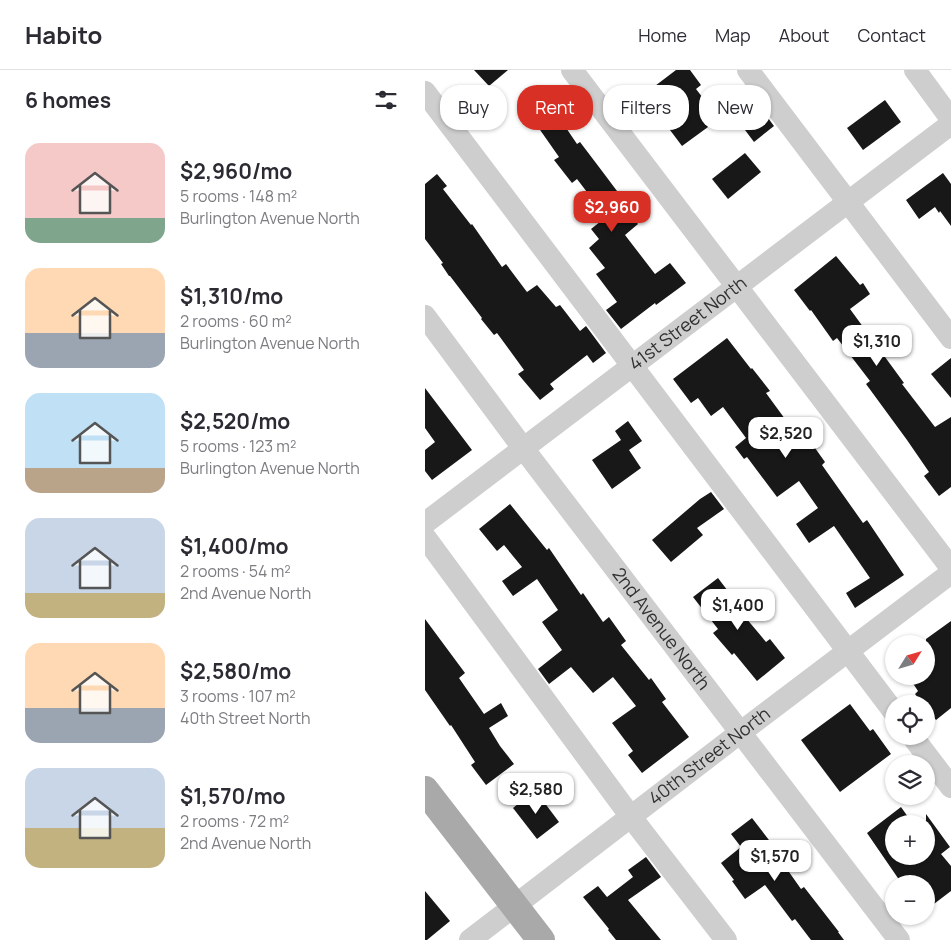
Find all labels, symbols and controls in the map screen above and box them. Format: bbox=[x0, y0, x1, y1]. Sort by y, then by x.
text: Habito bbox=[25, 18, 102, 51]
text: Home bbox=[638, 23, 687, 47]
text: Map bbox=[715, 23, 751, 47]
text: About bbox=[779, 23, 829, 47]
text: Contact bbox=[857, 23, 926, 47]
chip: Buy bbox=[440, 85, 507, 130]
chip: Rent bbox=[517, 85, 593, 130]
chip: Filters bbox=[603, 85, 689, 130]
chip: New bbox=[699, 85, 771, 130]
text: 6 homes bbox=[25, 86, 111, 114]
icon: filters bbox=[372, 86, 400, 114]
text: $2,960/mo bbox=[180, 157, 292, 185]
icon: home bbox=[65, 163, 125, 223]
text: 5 rooms · 148 m² bbox=[180, 185, 297, 207]
pin: $2,960 bbox=[571, 190, 653, 233]
text: $2,960 bbox=[585, 196, 639, 218]
text: Burlington Avenue North bbox=[180, 207, 360, 229]
street label: 41st Street North bbox=[624, 270, 751, 375]
text: $1,310/mo bbox=[180, 282, 283, 310]
icon: home bbox=[65, 288, 125, 348]
text: 2 rooms · 60 m² bbox=[180, 310, 292, 332]
pin: $1,310 bbox=[836, 324, 918, 367]
text: $1,310 bbox=[853, 330, 901, 352]
text: Burlington Avenue North bbox=[180, 332, 360, 354]
text: $2,520/mo bbox=[180, 407, 290, 435]
icon: home bbox=[65, 413, 125, 473]
pin: $2,520 bbox=[745, 416, 827, 459]
text: $2,520 bbox=[759, 422, 813, 444]
text: 5 rooms · 123 m² bbox=[180, 435, 296, 457]
text: Burlington Avenue North bbox=[180, 457, 360, 479]
text: $1,400/mo bbox=[180, 532, 288, 560]
icon: home bbox=[65, 538, 125, 598]
text: 2 rooms · 54 m² bbox=[180, 560, 291, 582]
street label: 2nd Avenue North bbox=[608, 562, 716, 694]
text: 2nd Avenue North bbox=[180, 582, 311, 604]
pin: $1,400 bbox=[697, 588, 779, 631]
text: $1,400 bbox=[712, 594, 764, 616]
north arrow bbox=[885, 635, 935, 685]
map controls bbox=[885, 635, 935, 925]
text: $2,580/mo bbox=[180, 657, 291, 685]
icon: home bbox=[65, 663, 125, 723]
text: 3 rooms · 107 m² bbox=[180, 685, 296, 707]
button: locate bbox=[885, 695, 935, 745]
street label: 40th Street North bbox=[643, 701, 775, 810]
text: 40th Street North bbox=[180, 707, 311, 729]
button: layers bbox=[885, 755, 935, 805]
pin: $2,580 bbox=[495, 772, 577, 815]
text: $2,580 bbox=[509, 778, 563, 800]
text: $1,570/mo bbox=[180, 782, 285, 810]
icon: home bbox=[65, 788, 125, 848]
text: 2 rooms · 72 m² bbox=[180, 810, 289, 832]
button: + bbox=[885, 815, 935, 865]
text: 2nd Avenue North bbox=[180, 832, 311, 854]
pin: $1,570 bbox=[734, 840, 816, 882]
text: $1,570 bbox=[750, 845, 800, 867]
button: − bbox=[885, 875, 935, 925]

